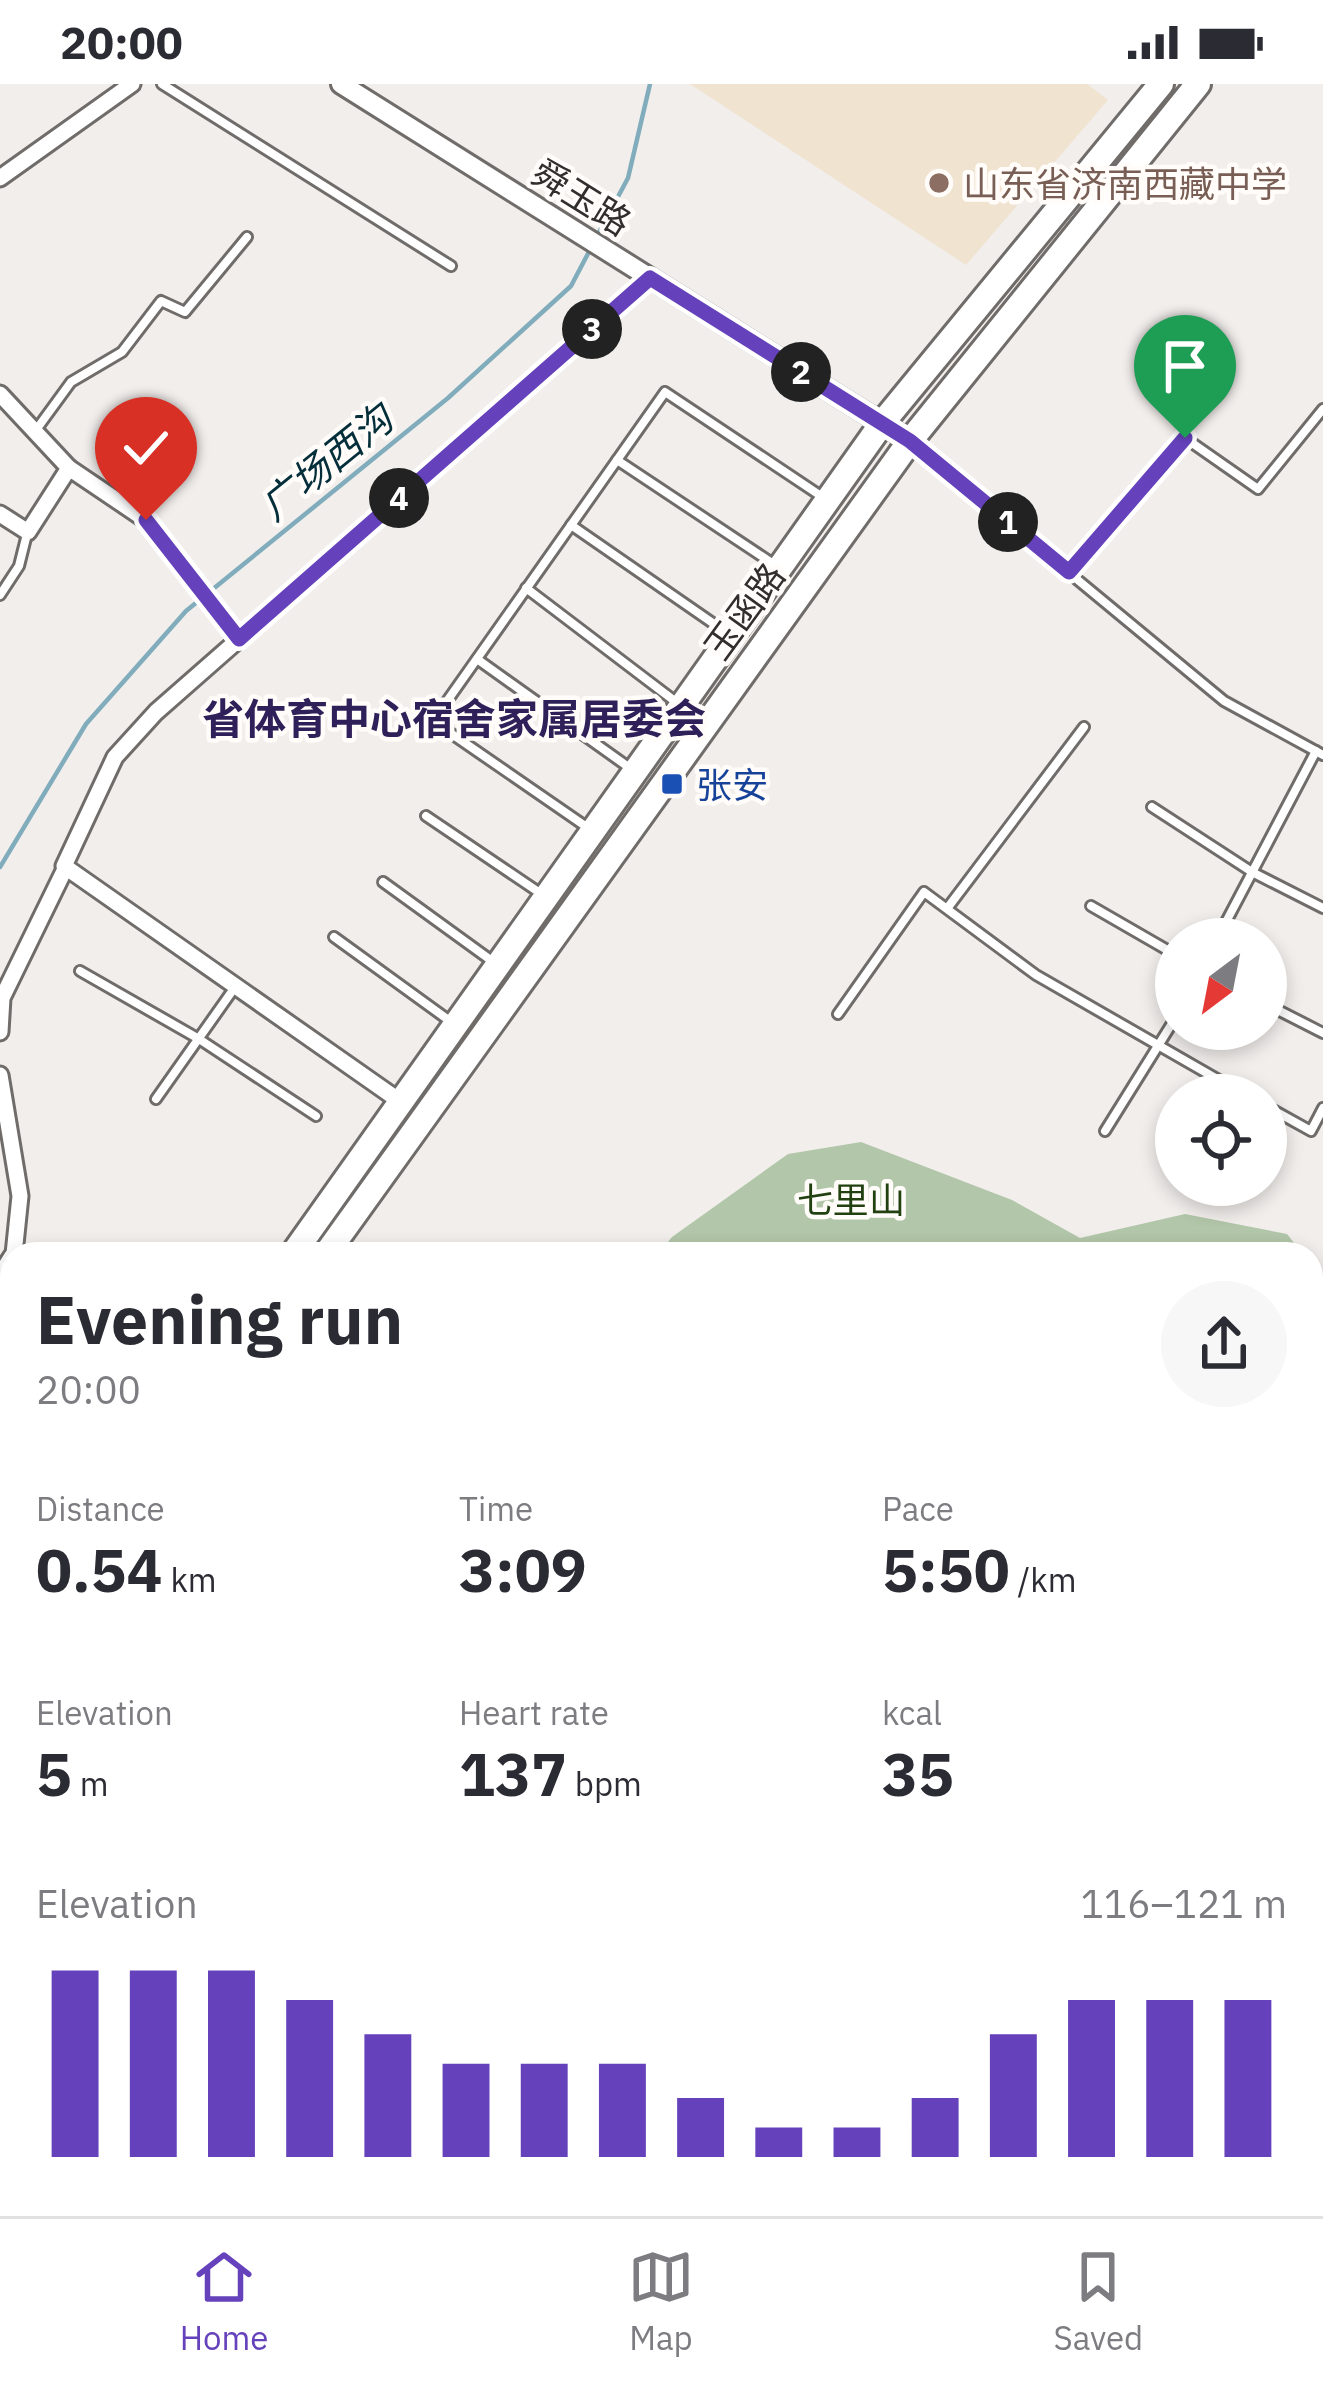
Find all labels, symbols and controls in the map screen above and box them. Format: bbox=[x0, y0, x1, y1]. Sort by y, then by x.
text: 20:00 bbox=[60, 13, 183, 71]
street label: 舜玉路 bbox=[524, 148, 640, 246]
place label: 山东省济南西藏中学 bbox=[963, 160, 1287, 207]
marker: 山东省济南西藏中学 bbox=[926, 170, 952, 196]
pin: 3 bbox=[562, 299, 622, 359]
text: 3 bbox=[582, 307, 602, 350]
pin bbox=[1134, 315, 1236, 438]
icon: arrive bbox=[1152, 333, 1218, 399]
pin: 2 bbox=[771, 342, 831, 402]
text: 2 bbox=[791, 350, 811, 393]
water label: 广场西沟 bbox=[249, 391, 406, 531]
pin bbox=[95, 397, 197, 520]
icon: check bbox=[113, 415, 179, 481]
pin: 4 bbox=[369, 468, 429, 528]
text: 4 bbox=[389, 476, 409, 519]
pin: 1 bbox=[978, 492, 1038, 552]
text: 1 bbox=[998, 500, 1018, 543]
street label: 玉函路 bbox=[693, 553, 795, 669]
district label: 省体育中心宿舍家属居委会 bbox=[202, 691, 706, 746]
place label: 张安 bbox=[696, 761, 768, 808]
marker: 张安 bbox=[659, 771, 685, 797]
north arrow bbox=[1155, 918, 1287, 1050]
map controls bbox=[1155, 918, 1287, 1206]
button: locate bbox=[1155, 1074, 1287, 1206]
park label: 七里山 bbox=[797, 1176, 905, 1223]
text: Evening run bbox=[36, 1276, 403, 1362]
button: share bbox=[1161, 1281, 1287, 1407]
text: 20:00 bbox=[36, 1364, 141, 1415]
text: Distance bbox=[36, 1487, 165, 1530]
text: Time bbox=[459, 1487, 533, 1530]
text: Pace bbox=[882, 1487, 954, 1530]
text: 0.54 bbox=[36, 1530, 163, 1609]
text: 3:09 bbox=[459, 1530, 587, 1609]
text: 5:50 bbox=[882, 1530, 1010, 1609]
text: km bbox=[163, 1558, 217, 1601]
text: /km bbox=[1010, 1558, 1076, 1601]
text: Elevation bbox=[36, 1691, 173, 1734]
text: Heart rate bbox=[459, 1691, 609, 1734]
text: kcal bbox=[882, 1691, 942, 1734]
text: 5 bbox=[36, 1734, 72, 1813]
text: 137 bbox=[459, 1734, 567, 1813]
text: 35 bbox=[882, 1734, 954, 1813]
text: m bbox=[72, 1762, 109, 1805]
text: bpm bbox=[567, 1762, 642, 1805]
text: Elevation bbox=[36, 1878, 198, 1929]
text: 116–121 m bbox=[1080, 1878, 1287, 1929]
tab: Home bbox=[180, 2244, 268, 2359]
tab: Map bbox=[628, 2244, 694, 2359]
tab: Saved bbox=[1053, 2244, 1143, 2359]

